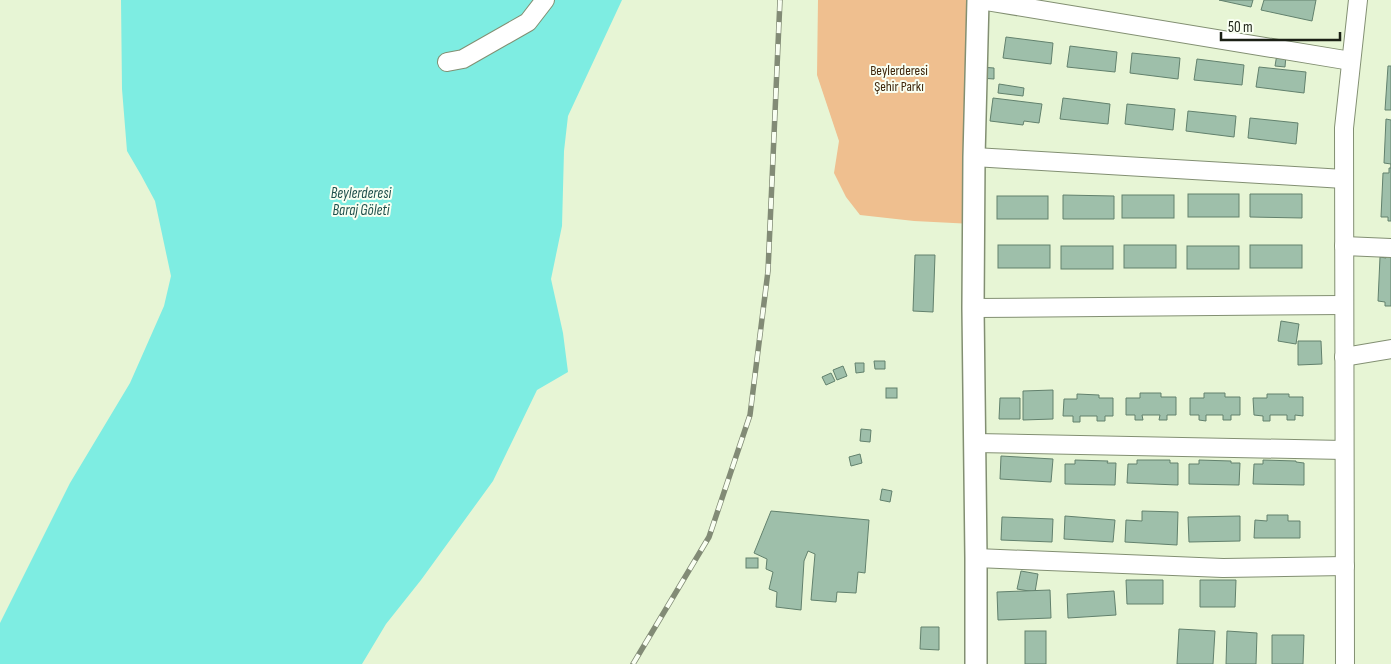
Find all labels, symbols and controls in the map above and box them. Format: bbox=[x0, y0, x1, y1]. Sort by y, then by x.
scale bar bbox=[1221, 10, 1340, 42]
text: 50 m bbox=[1228, 18, 1253, 37]
park label: Beylerderesi Şehir Parkı bbox=[870, 62, 928, 95]
water label: Beylerderesi Baraj Göleti bbox=[331, 184, 392, 220]

